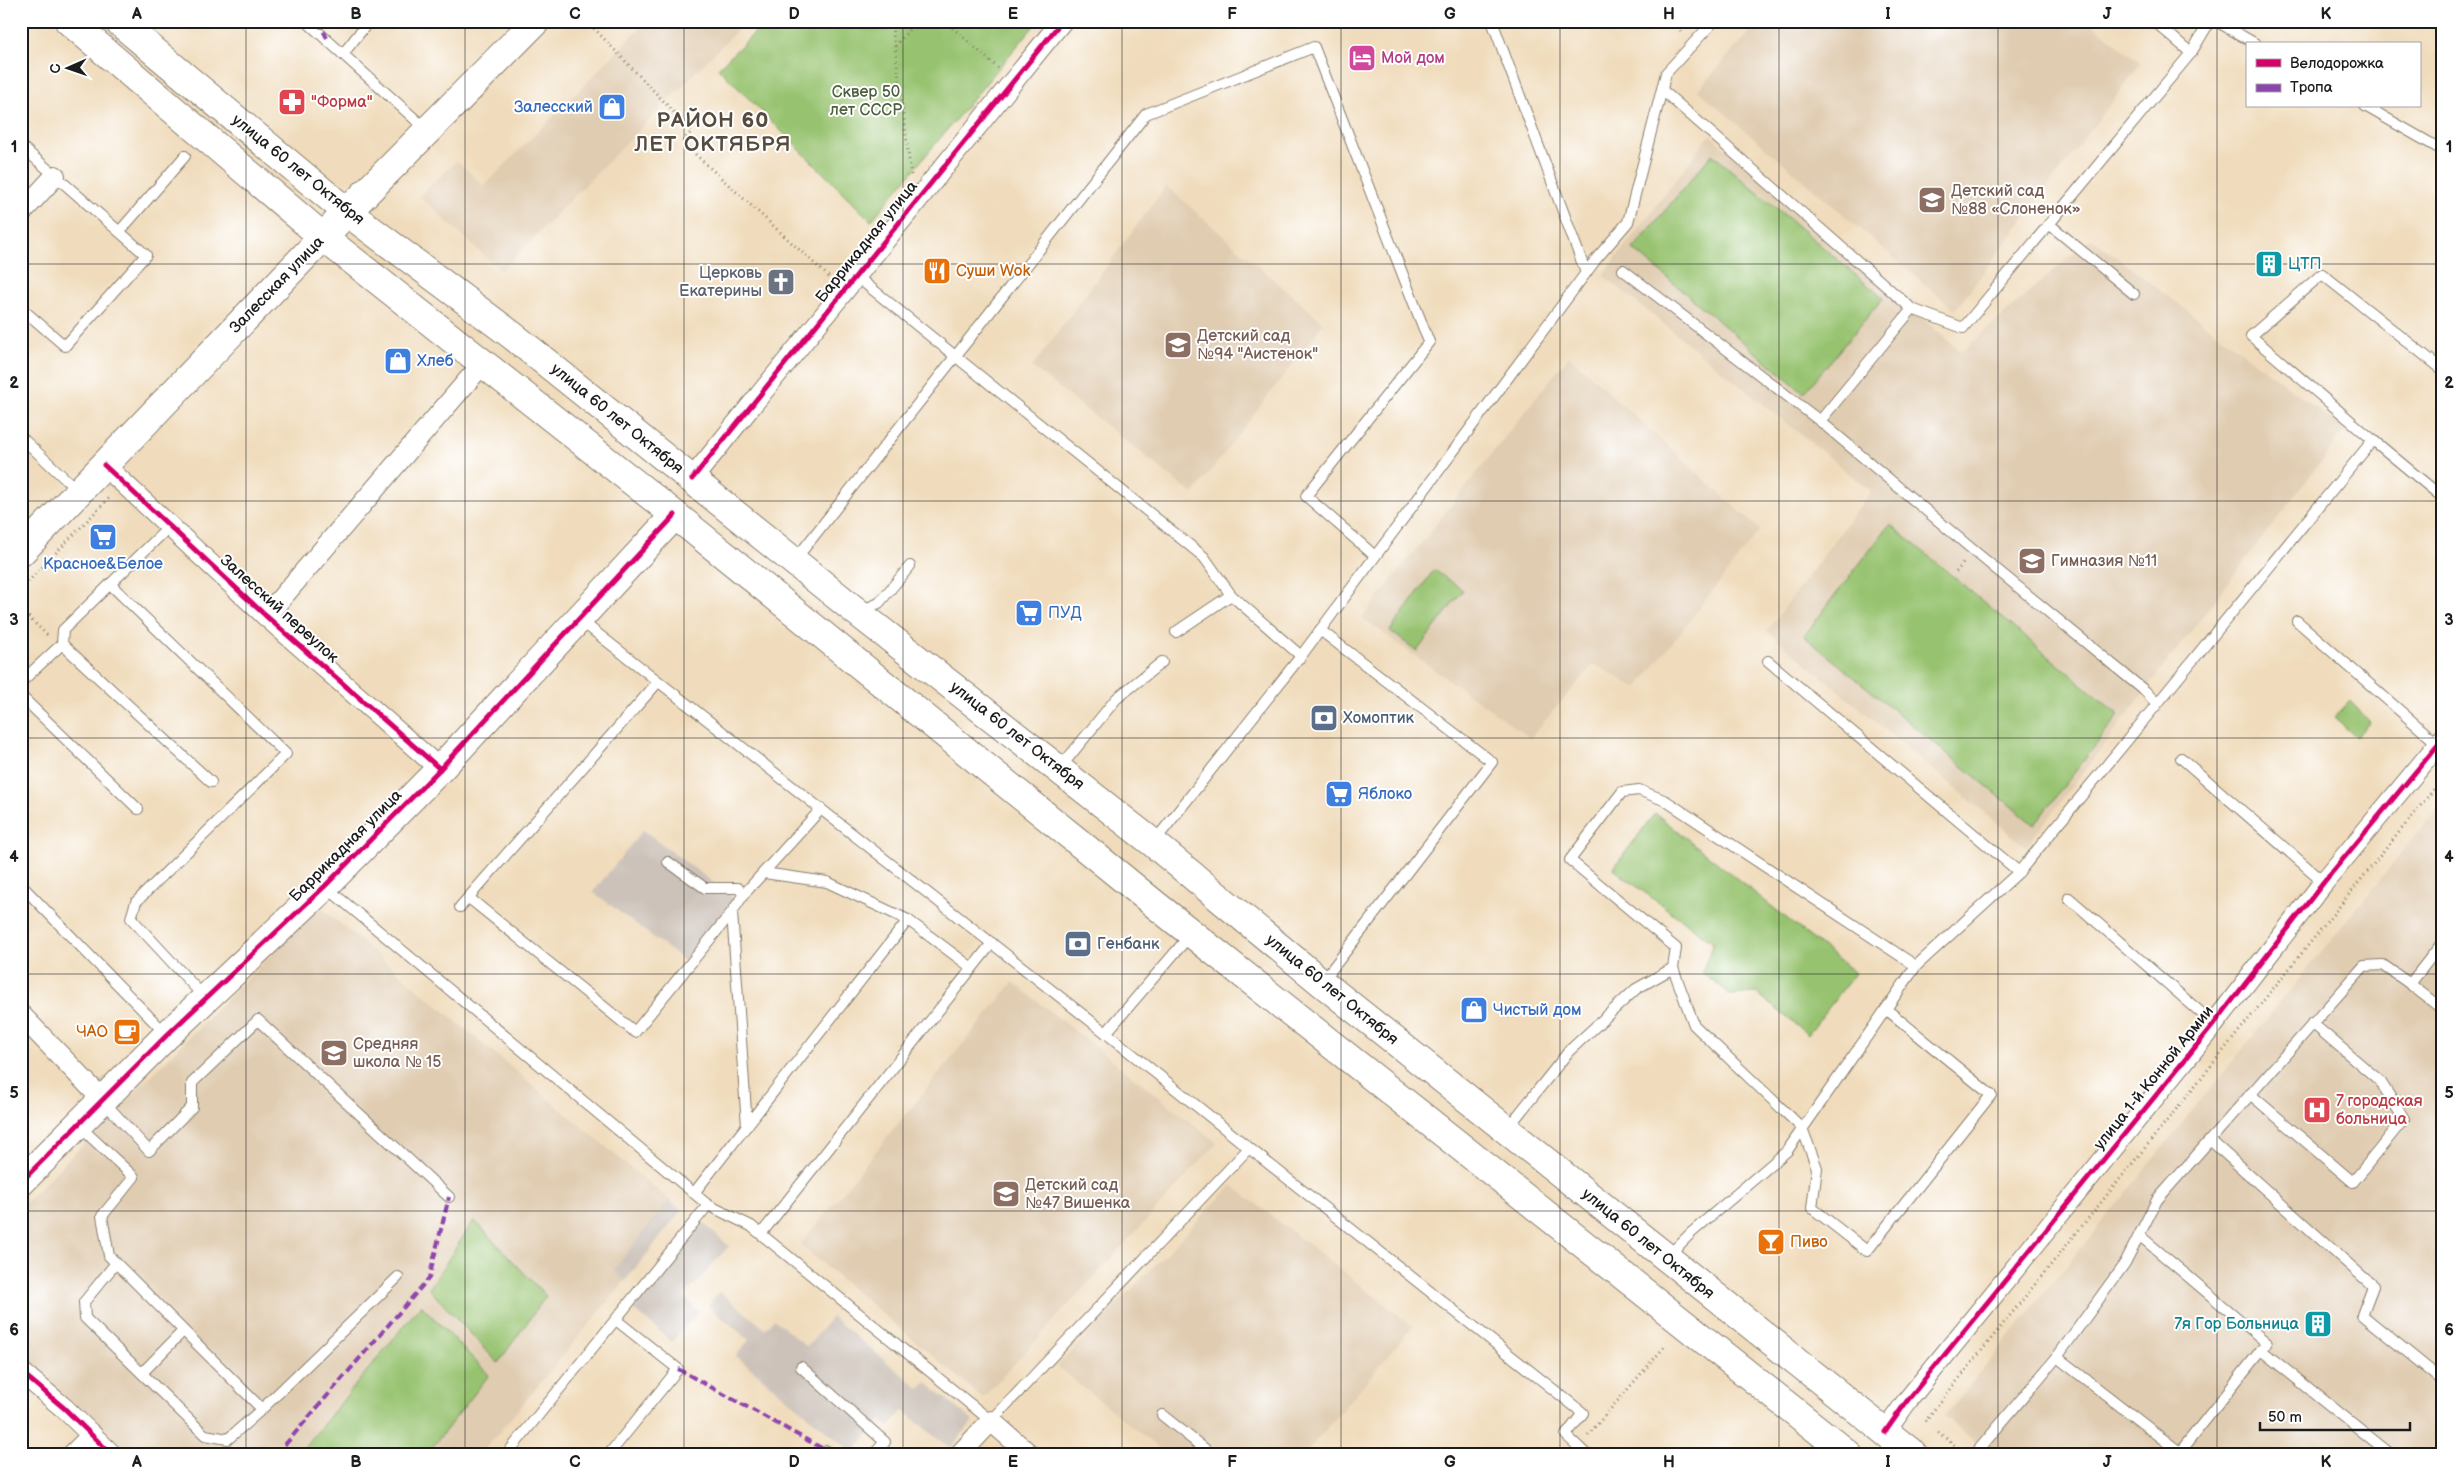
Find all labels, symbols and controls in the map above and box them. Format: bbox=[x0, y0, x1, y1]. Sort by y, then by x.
text: A bbox=[131, 5, 142, 24]
text: B bbox=[350, 5, 362, 24]
text: C bbox=[569, 5, 581, 24]
text: D bbox=[788, 5, 800, 24]
text: E bbox=[1008, 5, 1018, 24]
text: F bbox=[1227, 5, 1237, 24]
text: G bbox=[1444, 5, 1456, 24]
text: H bbox=[1663, 5, 1675, 24]
text: I bbox=[1885, 5, 1891, 24]
text: J bbox=[2103, 5, 2112, 24]
text: K bbox=[2321, 5, 2332, 24]
north arrow bbox=[42, 42, 92, 92]
legend bbox=[2246, 42, 2420, 108]
hotel icon: Мой дом bbox=[1347, 43, 1377, 73]
place label: Мой дом bbox=[1381, 49, 1445, 68]
text: Велодорожка bbox=[2290, 54, 2384, 73]
text: С bbox=[47, 63, 64, 74]
text: Тропа bbox=[2290, 78, 2333, 97]
park label: Сквер 50 лет СССР bbox=[830, 83, 902, 120]
pharmacy icon: "Форма" bbox=[277, 87, 307, 117]
shop icon: Залесский bbox=[597, 92, 627, 122]
place label: "Форма" bbox=[311, 93, 373, 112]
place label: Залесский bbox=[514, 98, 593, 117]
district label: РАЙОН 60 ЛЕТ ОКТЯБРЯ bbox=[634, 107, 792, 157]
street label: улица 60 лет Октября bbox=[228, 111, 368, 229]
text: 1 bbox=[11, 138, 17, 157]
text: 1 bbox=[2446, 138, 2452, 157]
street label: Баррикадная улица bbox=[812, 177, 922, 307]
place label: Детский сад №88 «Слоненок» bbox=[1951, 182, 2081, 219]
school or university icon: Детский сад №88 «Слоненок» bbox=[1917, 185, 1947, 215]
street label: Залесская улица bbox=[226, 232, 329, 338]
building icon: ЦТП bbox=[2254, 249, 2284, 279]
place label: ЦТП bbox=[2288, 255, 2322, 274]
restaurant icon: Суши Wok bbox=[922, 256, 952, 286]
place label: Суши Wok bbox=[956, 262, 1031, 281]
place label: Церковь Екатерины bbox=[679, 264, 762, 301]
church icon: Церковь Екатерины bbox=[766, 267, 796, 297]
place label: Детский сад №94 "Аистенок" bbox=[1197, 327, 1318, 364]
school or university icon: Детский сад №94 "Аистенок" bbox=[1163, 330, 1193, 360]
shop icon: Хлеб bbox=[383, 346, 413, 376]
place label: Хлеб bbox=[417, 352, 454, 371]
street label: улица 60 лет Октября bbox=[547, 360, 687, 478]
text: 2 bbox=[9, 374, 19, 393]
text: 2 bbox=[2444, 374, 2454, 393]
supermarket icon: Красное&Белое bbox=[88, 522, 118, 552]
school or university icon: Гимназия №11 bbox=[2017, 546, 2047, 576]
street label: Залесский переулок bbox=[216, 551, 343, 668]
place label: Гимназия №11 bbox=[2051, 552, 2157, 571]
place label: Красное&Белое bbox=[43, 555, 163, 574]
supermarket icon: ПУД bbox=[1014, 598, 1044, 628]
place label: ПУД bbox=[1048, 604, 1082, 623]
text: 3 bbox=[9, 611, 19, 630]
text: 3 bbox=[2444, 611, 2454, 630]
street label: улица 60 лет Октября bbox=[946, 678, 1088, 794]
bank icon: Хомоптик bbox=[1309, 703, 1339, 733]
place label: Хомоптик bbox=[1343, 709, 1415, 728]
supermarket icon: Яблоко bbox=[1324, 779, 1354, 809]
place label: Яблоко bbox=[1358, 785, 1412, 804]
street label: Баррикадная улица bbox=[286, 786, 406, 906]
text: 4 bbox=[9, 848, 19, 867]
text: 4 bbox=[2444, 848, 2454, 867]
bank icon: Генбанк bbox=[1063, 929, 1093, 959]
street label: улица 60 лет Октября bbox=[1262, 931, 1402, 1049]
place label: Генбанк bbox=[1097, 935, 1160, 954]
shop icon: Чистый дом bbox=[1459, 995, 1489, 1025]
place label: Чистый дом bbox=[1493, 1001, 1581, 1020]
street label: улица 1-й Конной Армии bbox=[2090, 1002, 2218, 1154]
cafe icon: ЧАО bbox=[112, 1017, 142, 1047]
place label: ЧАО bbox=[76, 1023, 108, 1042]
place label: Средняя школа № 15 bbox=[353, 1035, 441, 1072]
school or university icon: Средняя школа № 15 bbox=[319, 1038, 349, 1068]
text: 5 bbox=[9, 1084, 19, 1103]
text: 5 bbox=[2444, 1084, 2454, 1103]
place label: 7 городская больница bbox=[2336, 1092, 2423, 1129]
hospital icon: 7 городская больница bbox=[2302, 1095, 2332, 1125]
place label: Детский сад №47 Вишенка bbox=[1025, 1176, 1131, 1213]
school or university icon: Детский сад №47 Вишенка bbox=[991, 1179, 1021, 1209]
street label: улица 60 лет Октября bbox=[1578, 1185, 1718, 1303]
bar icon: Пиво bbox=[1756, 1227, 1786, 1257]
place label: Пиво bbox=[1790, 1233, 1828, 1252]
building icon: 7я Гор Больница bbox=[2303, 1309, 2333, 1339]
place label: 7я Гор Больница bbox=[2174, 1315, 2300, 1334]
text: 6 bbox=[9, 1321, 19, 1340]
text: 6 bbox=[2444, 1321, 2454, 1340]
scale bar bbox=[2260, 1400, 2410, 1432]
text: 50 m bbox=[2268, 1408, 2302, 1427]
text: A bbox=[131, 1453, 142, 1472]
text: B bbox=[350, 1453, 362, 1472]
text: C bbox=[569, 1453, 581, 1472]
text: D bbox=[788, 1453, 800, 1472]
text: E bbox=[1008, 1453, 1018, 1472]
text: F bbox=[1227, 1453, 1237, 1472]
text: G bbox=[1444, 1453, 1456, 1472]
text: H bbox=[1663, 1453, 1675, 1472]
text: I bbox=[1885, 1453, 1891, 1472]
text: J bbox=[2103, 1453, 2112, 1472]
text: K bbox=[2321, 1453, 2332, 1472]

